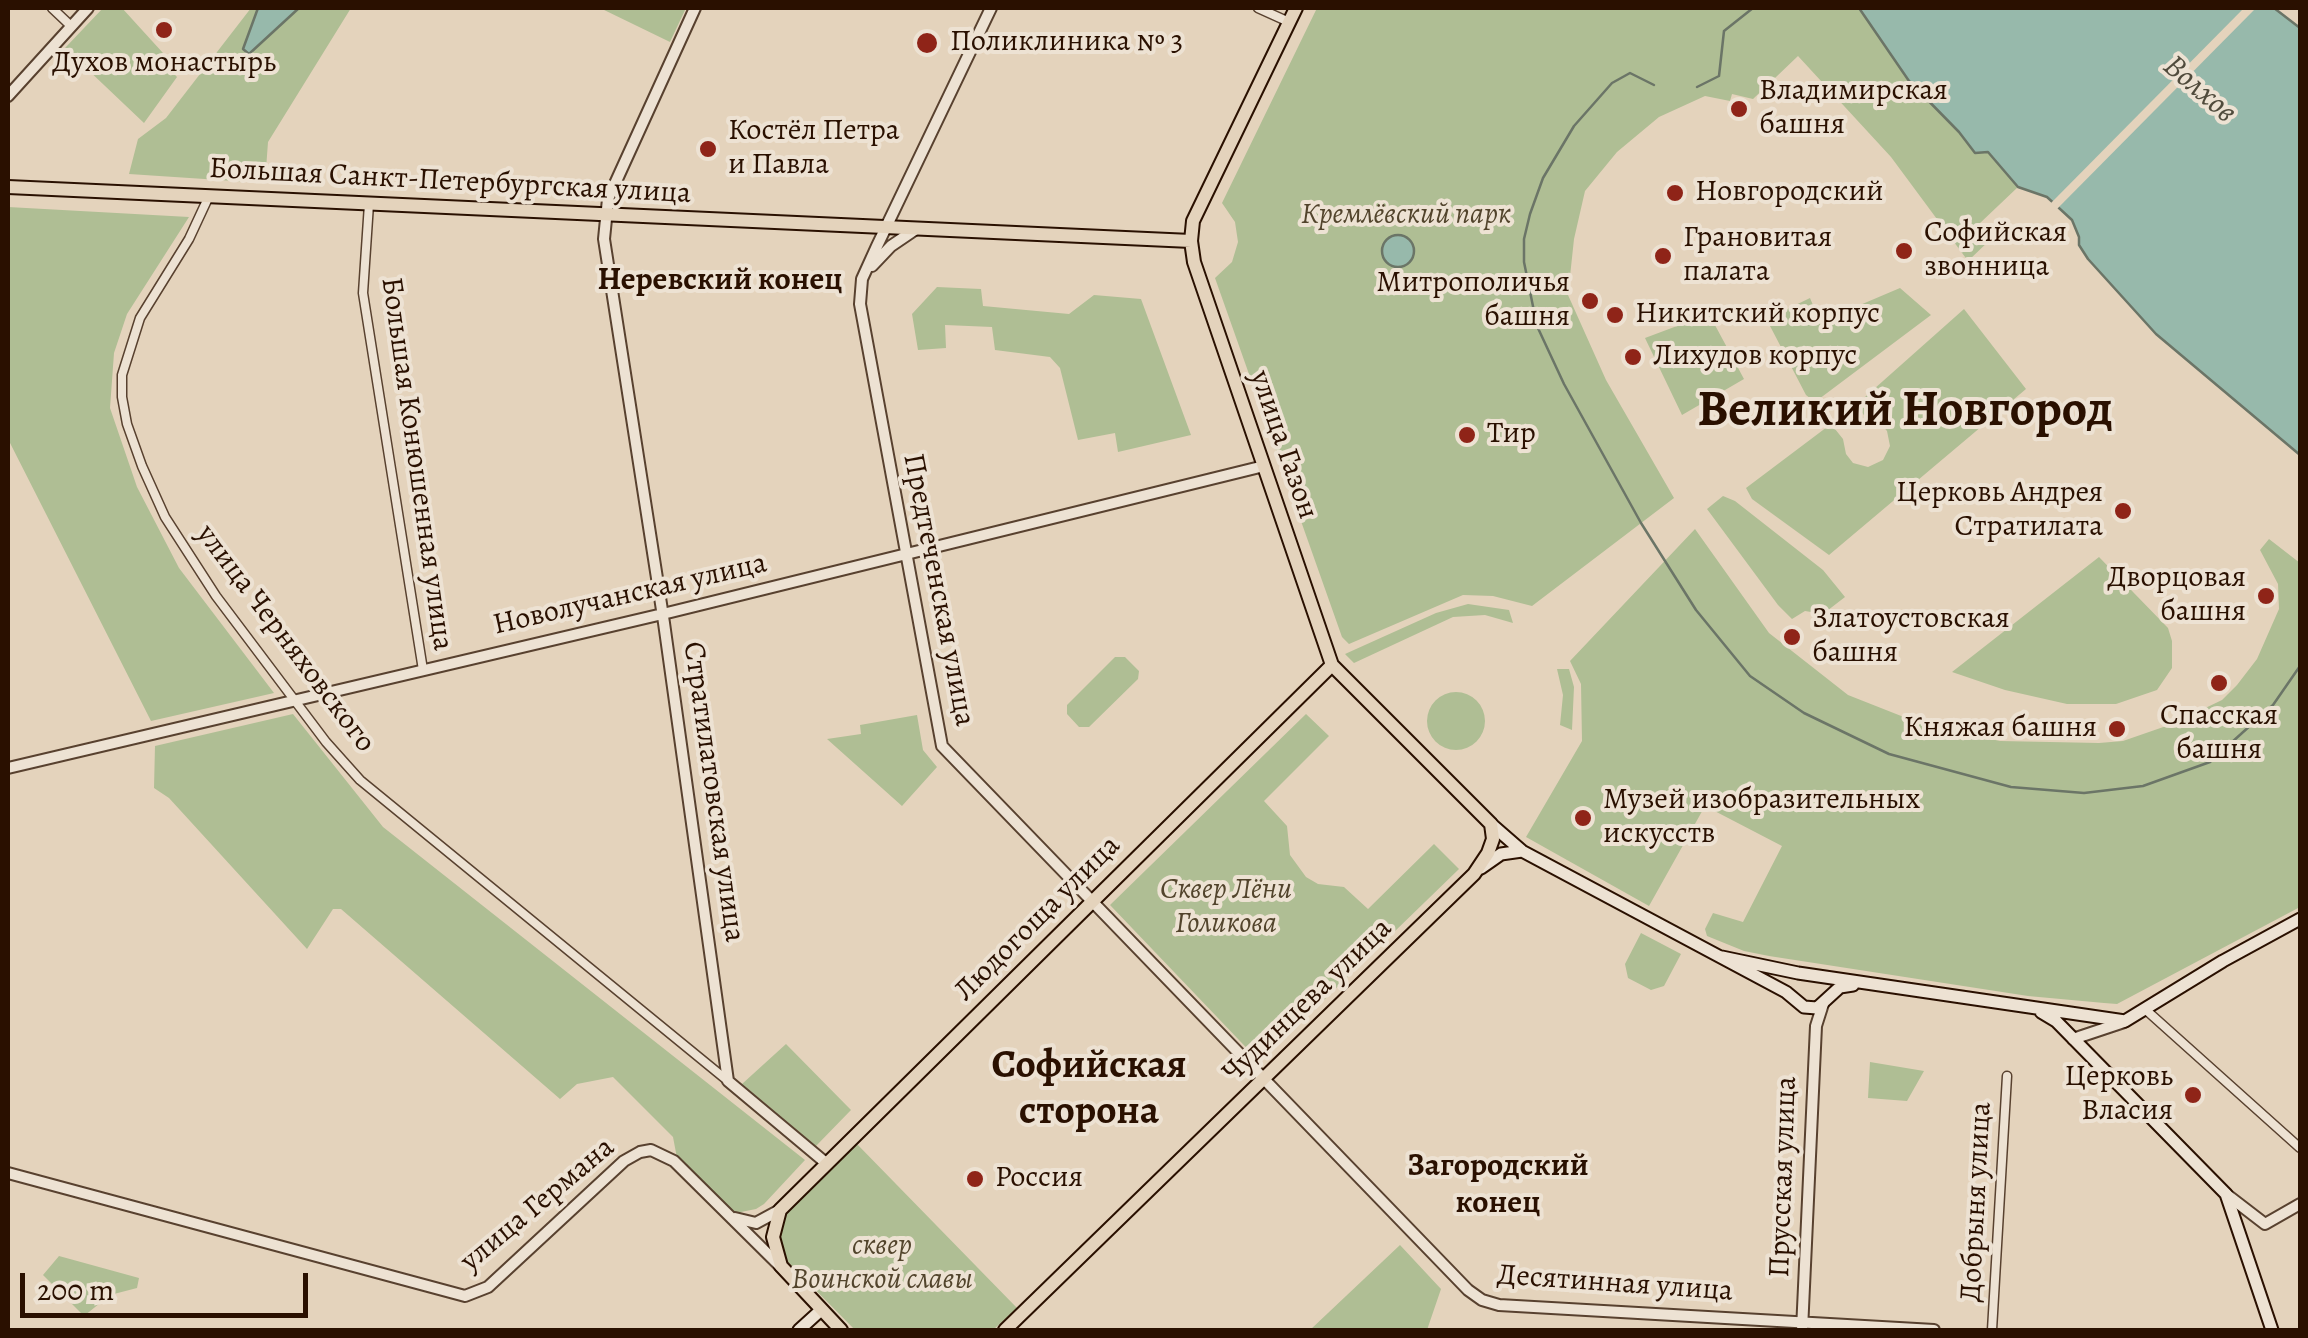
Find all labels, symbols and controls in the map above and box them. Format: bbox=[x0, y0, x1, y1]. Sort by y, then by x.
marker: Духов монастырь bbox=[153, 19, 175, 41]
place label: Поликлиника № 3 bbox=[950, 25, 1183, 61]
marker: Поликлиника № 3 bbox=[914, 30, 940, 56]
place label: Духов монастырь bbox=[52, 46, 276, 82]
water label: Волхов bbox=[2154, 48, 2244, 132]
place label: Владимирская башня bbox=[1759, 74, 1948, 144]
marker: Владимирская башня bbox=[1728, 98, 1750, 120]
place label: Костёл Петра и Павла bbox=[728, 114, 900, 184]
marker: Костёл Петра и Павла bbox=[697, 138, 719, 160]
street label: Большая Санкт-Петербургская улица bbox=[208, 151, 692, 213]
place label: Новгородский bbox=[1695, 175, 1884, 211]
marker: Новгородский bbox=[1664, 182, 1686, 204]
park label: Кремлёвский парк bbox=[1301, 198, 1511, 234]
place label: Софийская звонница bbox=[1924, 216, 2067, 286]
place label: Грановитая палата bbox=[1683, 221, 1832, 292]
marker: Софийская звонница bbox=[1893, 240, 1915, 262]
marker: Грановитая палата bbox=[1652, 245, 1674, 267]
district label: Неревский конец bbox=[597, 262, 843, 300]
place label: Митрополичья башня bbox=[1376, 266, 1570, 336]
street label: Большая Конюшенная улица bbox=[372, 275, 460, 653]
marker: Митрополичья башня bbox=[1579, 290, 1601, 312]
place label: Никитский корпус bbox=[1635, 297, 1880, 333]
marker: Никитский корпус bbox=[1604, 304, 1626, 326]
place label: Лихудов корпус bbox=[1653, 339, 1857, 375]
marker: Лихудов корпус bbox=[1622, 346, 1644, 368]
street label: улица Газон bbox=[1241, 366, 1325, 524]
district label: Великий Новгород bbox=[1697, 383, 2113, 443]
place label: Тир bbox=[1487, 417, 1536, 453]
marker: Тир bbox=[1456, 424, 1478, 446]
street label: Предтеченская улица bbox=[894, 451, 982, 729]
place label: Церковь Андрея Стратилата bbox=[1896, 476, 2103, 546]
marker: Церковь Андрея Стратилата bbox=[2112, 500, 2134, 522]
street label: улица Черняховского bbox=[188, 518, 382, 760]
street label: Новолучанская улица bbox=[490, 546, 770, 644]
place label: Дворцовая башня bbox=[2107, 561, 2246, 632]
marker: Дворцовая башня bbox=[2255, 585, 2277, 607]
place label: Златоустовская башня bbox=[1812, 602, 2010, 672]
marker: Златоустовская башня bbox=[1781, 626, 1803, 648]
street label: Стратилатовская улица bbox=[674, 640, 752, 944]
marker: Спасская башня bbox=[2208, 672, 2230, 694]
place label: Спасская башня bbox=[2160, 699, 2278, 770]
place label: Княжая башня bbox=[1904, 711, 2097, 747]
marker: Княжая башня bbox=[2106, 718, 2128, 740]
place label: Музей изобразительных искусств bbox=[1603, 783, 1920, 854]
marker: Музей изобразительных искусств bbox=[1572, 807, 1594, 829]
street label: Людогоща улица bbox=[948, 829, 1128, 1009]
park label: Сквер Лёни Голикова bbox=[1160, 873, 1292, 944]
street label: Чудинцева улица bbox=[1216, 911, 1400, 1091]
district label: Софийская сторона bbox=[991, 1043, 1187, 1137]
place label: Церковь Власия bbox=[2065, 1060, 2173, 1130]
street label: Прусская улица bbox=[1763, 1076, 1805, 1278]
marker: Церковь Власия bbox=[2182, 1084, 2204, 1106]
street label: Добрыня улица bbox=[1954, 1101, 2000, 1303]
street label: улица Германа bbox=[454, 1130, 622, 1280]
district label: Загородский конец bbox=[1407, 1148, 1589, 1223]
place label: Россия bbox=[995, 1161, 1083, 1197]
marker: Россия bbox=[964, 1168, 986, 1190]
park label: сквер Воинской славы bbox=[791, 1229, 973, 1300]
scale bar bbox=[25, 1253, 312, 1315]
street label: Десятинная улица bbox=[1496, 1258, 1734, 1310]
text: 200 m bbox=[37, 1270, 114, 1310]

